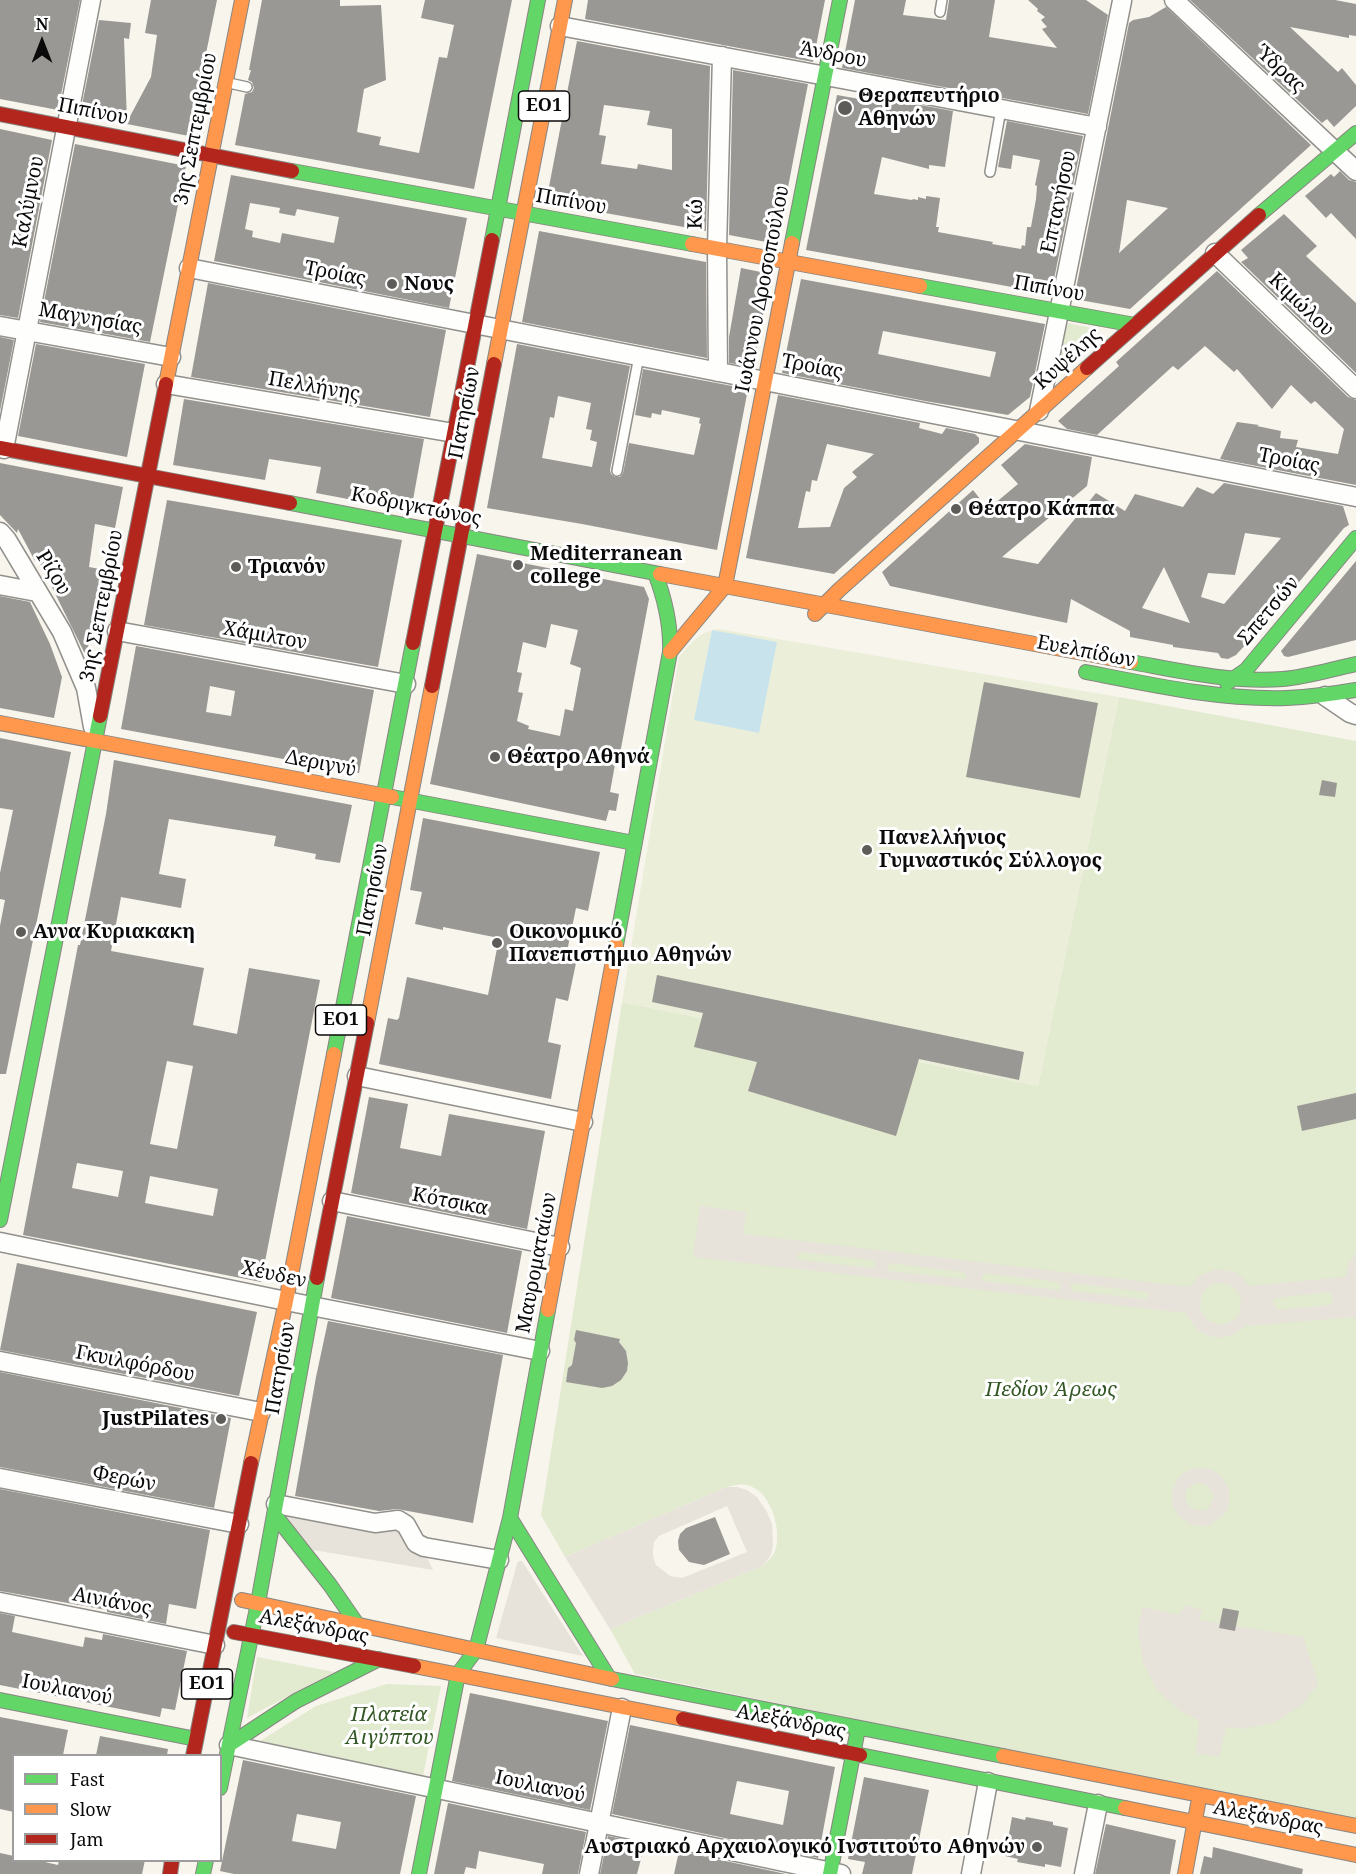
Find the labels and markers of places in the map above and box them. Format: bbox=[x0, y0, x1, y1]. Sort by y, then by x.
place label: Θεραπευτήριο Αθηνών bbox=[858, 84, 1000, 131]
marker: Θεραπευτήριο Αθηνών bbox=[836, 99, 854, 117]
place label: Νους bbox=[404, 272, 454, 296]
marker: Νους bbox=[385, 277, 399, 291]
place label: Θέατρο Κάππα bbox=[968, 497, 1115, 521]
marker: Θέατρο Κάππα bbox=[949, 502, 963, 516]
place label: Mediterranean college bbox=[530, 542, 683, 589]
place label: Τριανόν bbox=[248, 555, 325, 579]
marker: Mediterranean college bbox=[511, 558, 525, 572]
marker: Τριανόν bbox=[229, 560, 243, 574]
place label: Θέατρο Αθηνά bbox=[507, 745, 650, 769]
marker: Θέατρο Αθηνά bbox=[488, 750, 502, 764]
place label: Πανελλήνιος Γυμναστικός Σύλλογος bbox=[879, 826, 1102, 873]
marker: Πανελλήνιος Γυμναστικός Σύλλογος bbox=[860, 843, 874, 857]
place label: Αννα Κυριακακη bbox=[33, 920, 195, 944]
place label: Οικονομικό Πανεπιστήμιο Αθηνών bbox=[509, 920, 732, 967]
marker: Αννα Κυριακακη bbox=[14, 925, 28, 939]
marker: Οικονομικό Πανεπιστήμιο Αθηνών bbox=[490, 936, 504, 950]
place label: JustPilates bbox=[102, 1407, 209, 1431]
marker: JustPilates bbox=[214, 1412, 228, 1426]
place label: Αυστριακό Αρχαιολογικό Ινστιτούτο Αθηνών bbox=[585, 1835, 1025, 1859]
marker: Αυστριακό Αρχαιολογικό Ινστιτούτο Αθηνών bbox=[1030, 1840, 1044, 1854]

